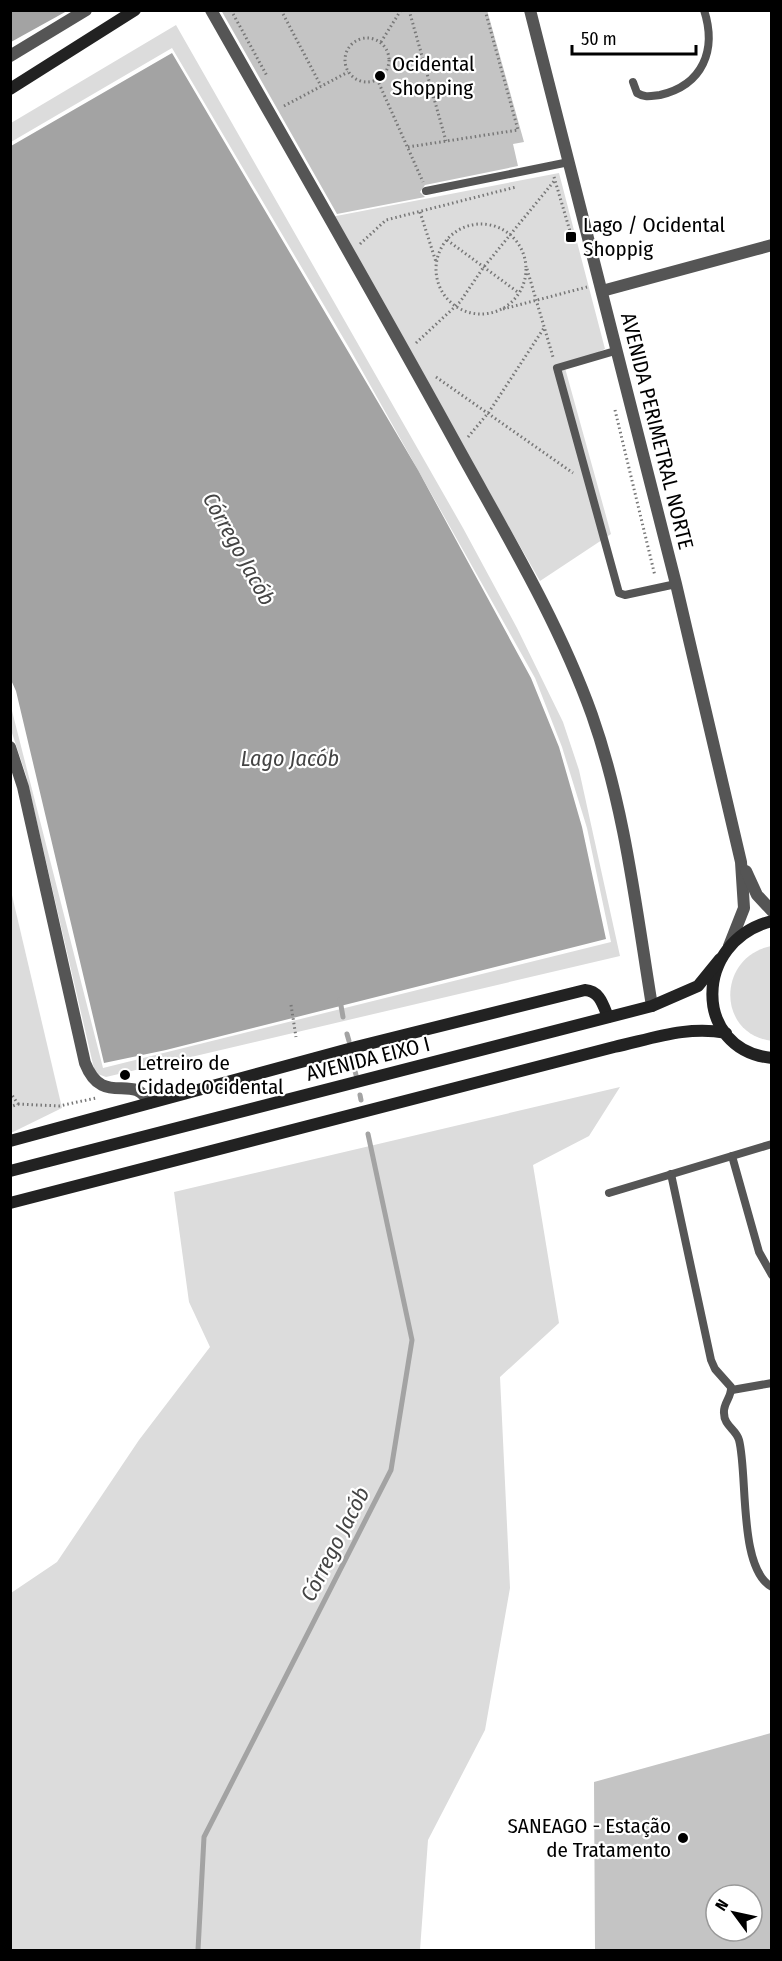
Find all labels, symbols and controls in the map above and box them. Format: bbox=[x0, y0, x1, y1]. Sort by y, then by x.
scale bar bbox=[572, 18, 696, 56]
text: 50 m bbox=[581, 28, 617, 50]
place label: Ocidental Shopping bbox=[392, 51, 475, 101]
marker: Ocidental Shopping bbox=[373, 69, 387, 83]
place label: Lago / Ocidental Shoppig bbox=[583, 212, 725, 262]
marker: Lago / Ocidental Shoppig bbox=[564, 230, 578, 244]
street label: AVENIDA PERIMETRAL NORTE bbox=[615, 310, 699, 552]
water label: Córrego Jacób bbox=[197, 488, 281, 610]
water label: Lago Jacób bbox=[241, 745, 339, 772]
street label: AVENIDA EIXO I bbox=[304, 1031, 432, 1087]
place label: Letreiro de Cidade Ocidental bbox=[137, 1050, 284, 1100]
marker: Letreiro de Cidade Ocidental bbox=[118, 1068, 132, 1082]
water label: Córrego Jacób bbox=[295, 1482, 375, 1606]
place label: SANEAGO - Estação de Tratamento bbox=[508, 1813, 671, 1863]
marker: SANEAGO - Estação de Tratamento bbox=[676, 1831, 690, 1845]
north arrow bbox=[704, 1883, 764, 1943]
text: N bbox=[711, 1896, 732, 1914]

